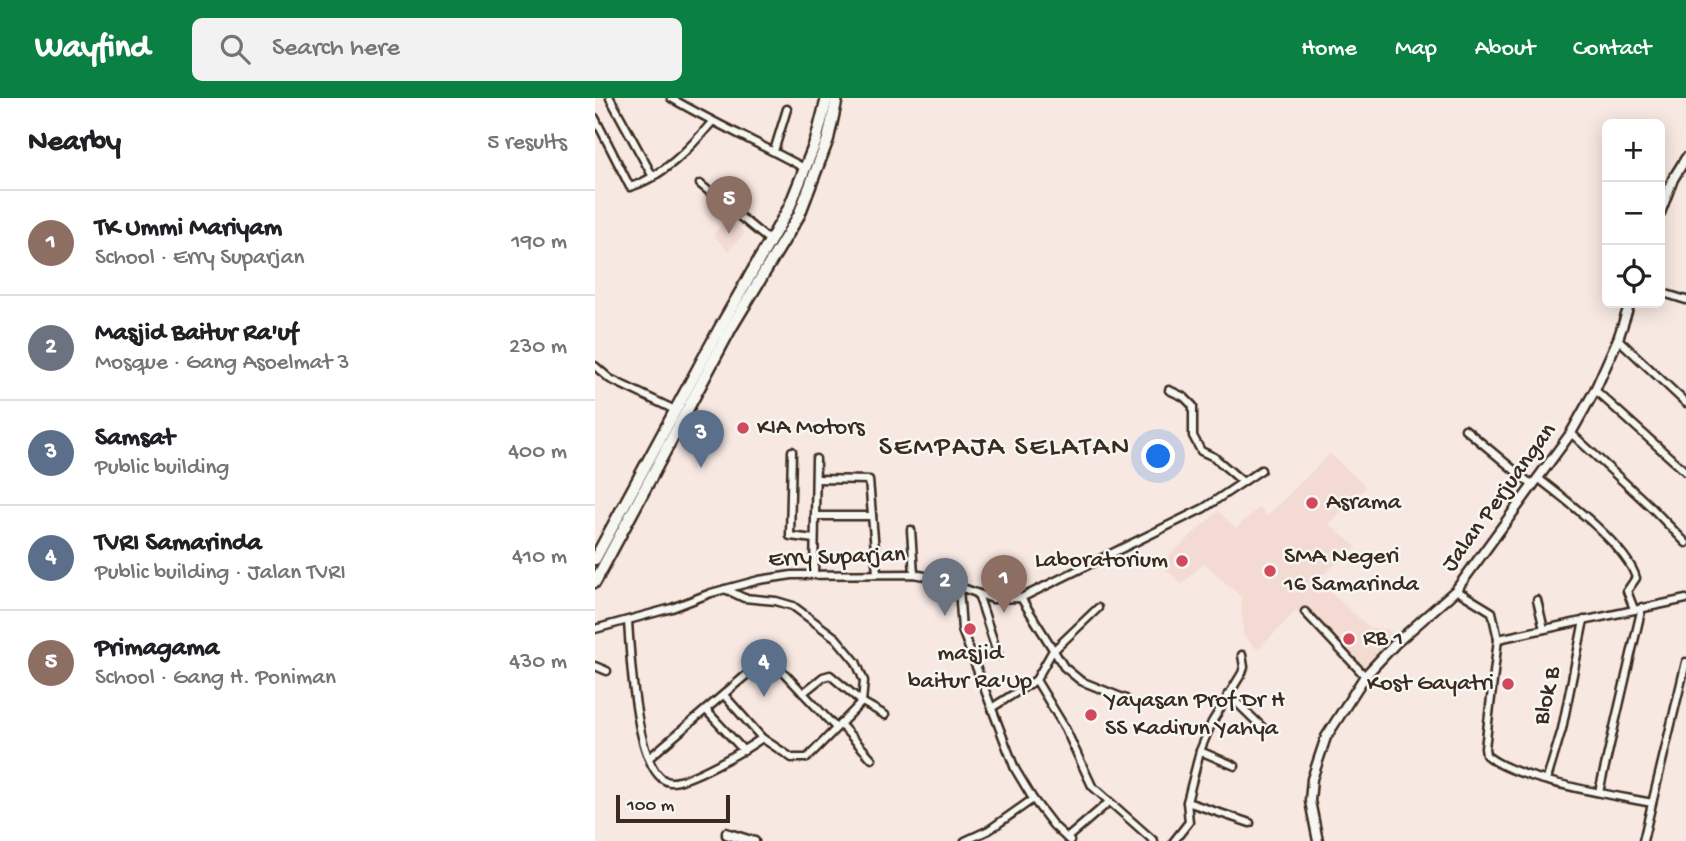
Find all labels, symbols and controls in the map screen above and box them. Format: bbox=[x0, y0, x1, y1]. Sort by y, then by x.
search box bbox=[192, 18, 682, 81]
text: Wayfind bbox=[35, 30, 150, 68]
icon: search bbox=[216, 30, 254, 68]
text: Search here bbox=[272, 34, 400, 65]
text: Home bbox=[1301, 35, 1357, 64]
text: Map bbox=[1395, 35, 1437, 64]
text: About bbox=[1475, 35, 1535, 64]
text: Contact bbox=[1573, 35, 1651, 64]
map controls bbox=[1602, 119, 1665, 308]
button: + bbox=[1602, 119, 1665, 182]
text: Nearby bbox=[28, 126, 121, 161]
text: 5 results bbox=[487, 130, 567, 157]
pin: 5 bbox=[706, 176, 752, 234]
button: − bbox=[1602, 182, 1665, 245]
text: TK Ummi Mariyam bbox=[95, 214, 282, 245]
text: 1 bbox=[46, 229, 56, 256]
text: 190 m bbox=[511, 229, 567, 256]
text: School · Erry Suparjan bbox=[95, 245, 304, 272]
button: locate bbox=[1602, 245, 1665, 308]
text: Masjid Baitur Ra'uf bbox=[95, 319, 298, 350]
text: 2 bbox=[45, 334, 57, 361]
text: 230 m bbox=[509, 334, 567, 361]
text: Mosque · Gang Asoelmat 3 bbox=[95, 350, 349, 377]
pin: 3 bbox=[678, 410, 724, 468]
place label: KIA Motors bbox=[757, 414, 866, 443]
street label: Jalan Perjuangan bbox=[1436, 417, 1564, 578]
marker: KIA Motors bbox=[735, 420, 751, 436]
text: Samsat bbox=[95, 424, 175, 455]
district label: SEMPAJA SELATAN bbox=[879, 432, 1131, 465]
text: 3 bbox=[45, 439, 57, 466]
text: 400 m bbox=[508, 439, 567, 466]
your location bbox=[1141, 439, 1175, 473]
text: Public building bbox=[95, 455, 229, 482]
place label: Asrama bbox=[1326, 489, 1402, 518]
marker: Asrama bbox=[1304, 495, 1320, 511]
text: TVRI Samarinda bbox=[95, 529, 262, 560]
street label: Erry Suparjan bbox=[768, 541, 907, 575]
place label: SMA Negeri 16 Samarinda bbox=[1283, 543, 1420, 600]
text: 4 bbox=[46, 544, 56, 571]
text: 410 m bbox=[512, 544, 567, 571]
place label: Laboratorium bbox=[1035, 547, 1168, 576]
marker: Laboratorium bbox=[1174, 553, 1190, 569]
pin: 1 bbox=[981, 555, 1027, 613]
pin: 2 bbox=[922, 558, 968, 616]
text: Public building · Jalan TVRI bbox=[95, 560, 346, 587]
marker: SMA Negeri 16 Samarinda bbox=[1262, 563, 1278, 579]
marker: masjid baitur Ra'Up bbox=[962, 621, 978, 637]
place label: RB 1 bbox=[1363, 625, 1403, 654]
marker: RB 1 bbox=[1341, 631, 1357, 647]
text: Primagama bbox=[95, 634, 219, 665]
pin: 4 bbox=[741, 639, 787, 697]
place label: masjid baitur Ra'Up bbox=[908, 640, 1032, 697]
text: 5 bbox=[45, 649, 57, 676]
text: 430 m bbox=[509, 649, 567, 676]
street label: Blok B bbox=[1528, 664, 1568, 729]
text: School · Gang H. Poniman bbox=[95, 665, 336, 692]
place label: Kost Gayatri bbox=[1367, 670, 1494, 699]
marker: Kost Gayatri bbox=[1500, 676, 1516, 692]
place label: Yayasan Prof Dr H SS Kadirun Yahya bbox=[1103, 687, 1285, 744]
marker: Yayasan Prof Dr H SS Kadirun Yahya bbox=[1083, 707, 1099, 723]
scale bar bbox=[616, 792, 730, 824]
text: 100 m bbox=[627, 795, 674, 818]

